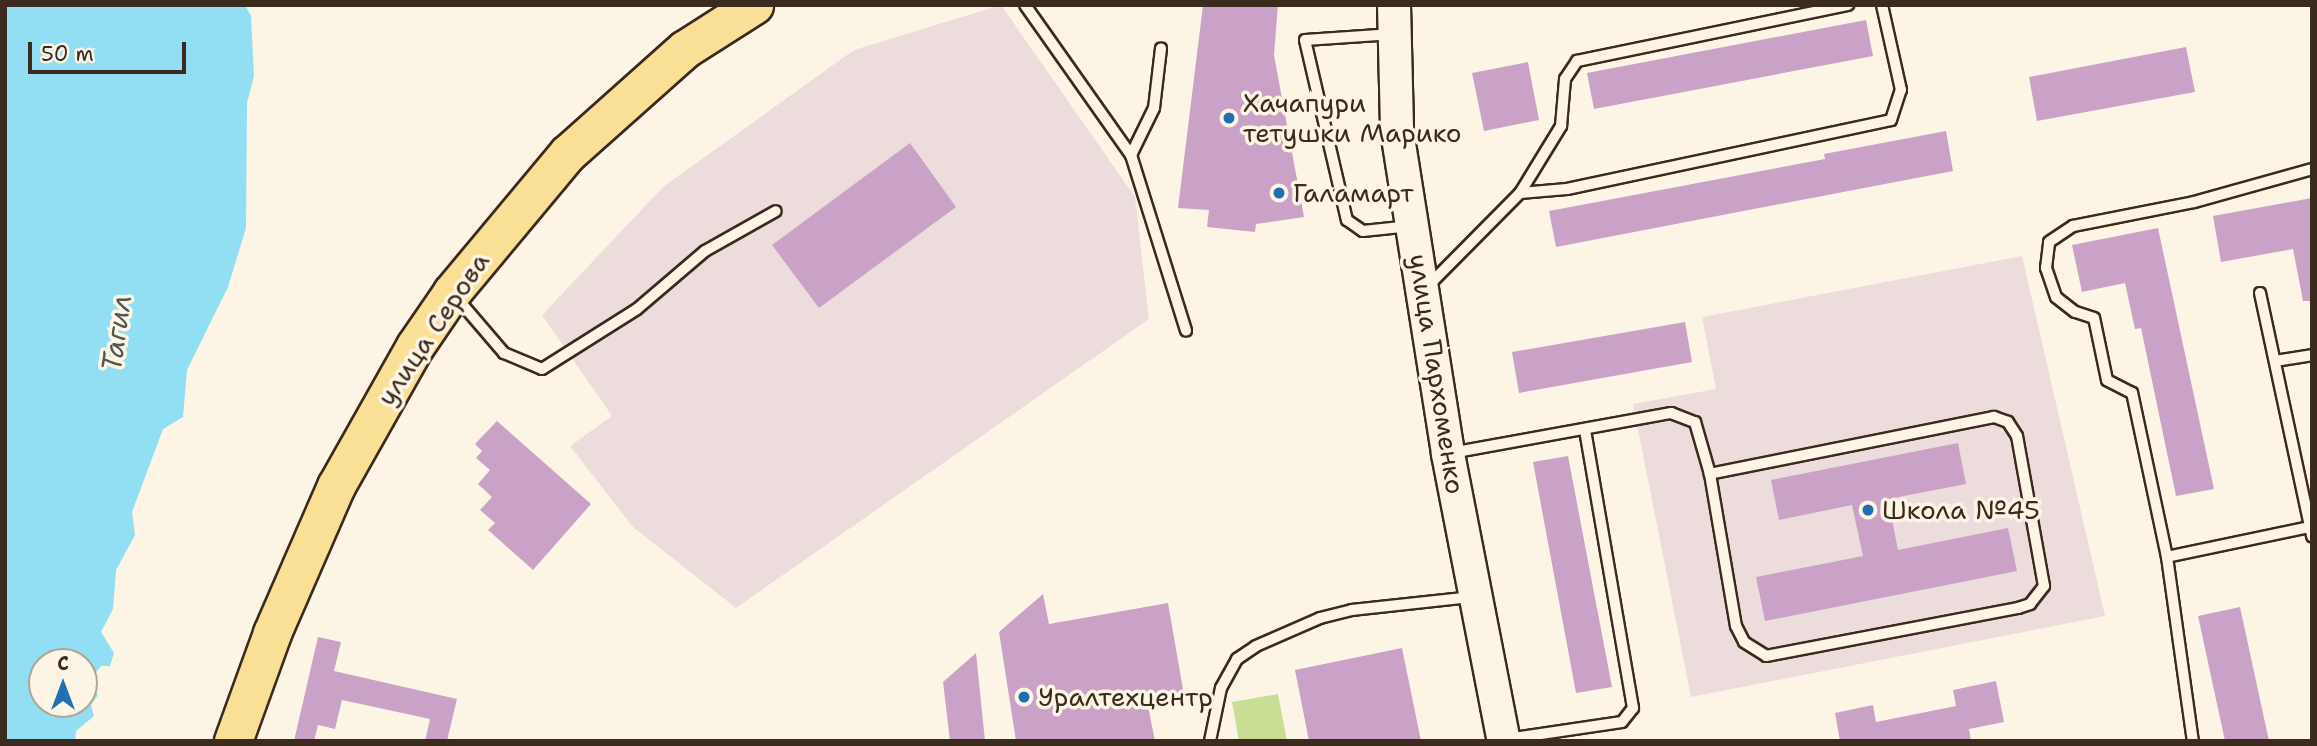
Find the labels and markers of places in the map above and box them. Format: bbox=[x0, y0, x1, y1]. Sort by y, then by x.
place label: Хачапури тетушки Марико bbox=[1243, 87, 1462, 148]
marker: Хачапури тетушки Марико bbox=[1221, 110, 1237, 126]
place label: Галамарт bbox=[1293, 177, 1414, 209]
marker: Галамарт bbox=[1271, 185, 1287, 201]
place label: Школа №45 bbox=[1882, 494, 2040, 526]
marker: Школа №45 bbox=[1860, 502, 1876, 518]
place label: Уралтехцентр bbox=[1038, 681, 1213, 713]
marker: Уралтехцентр bbox=[1016, 689, 1032, 705]

